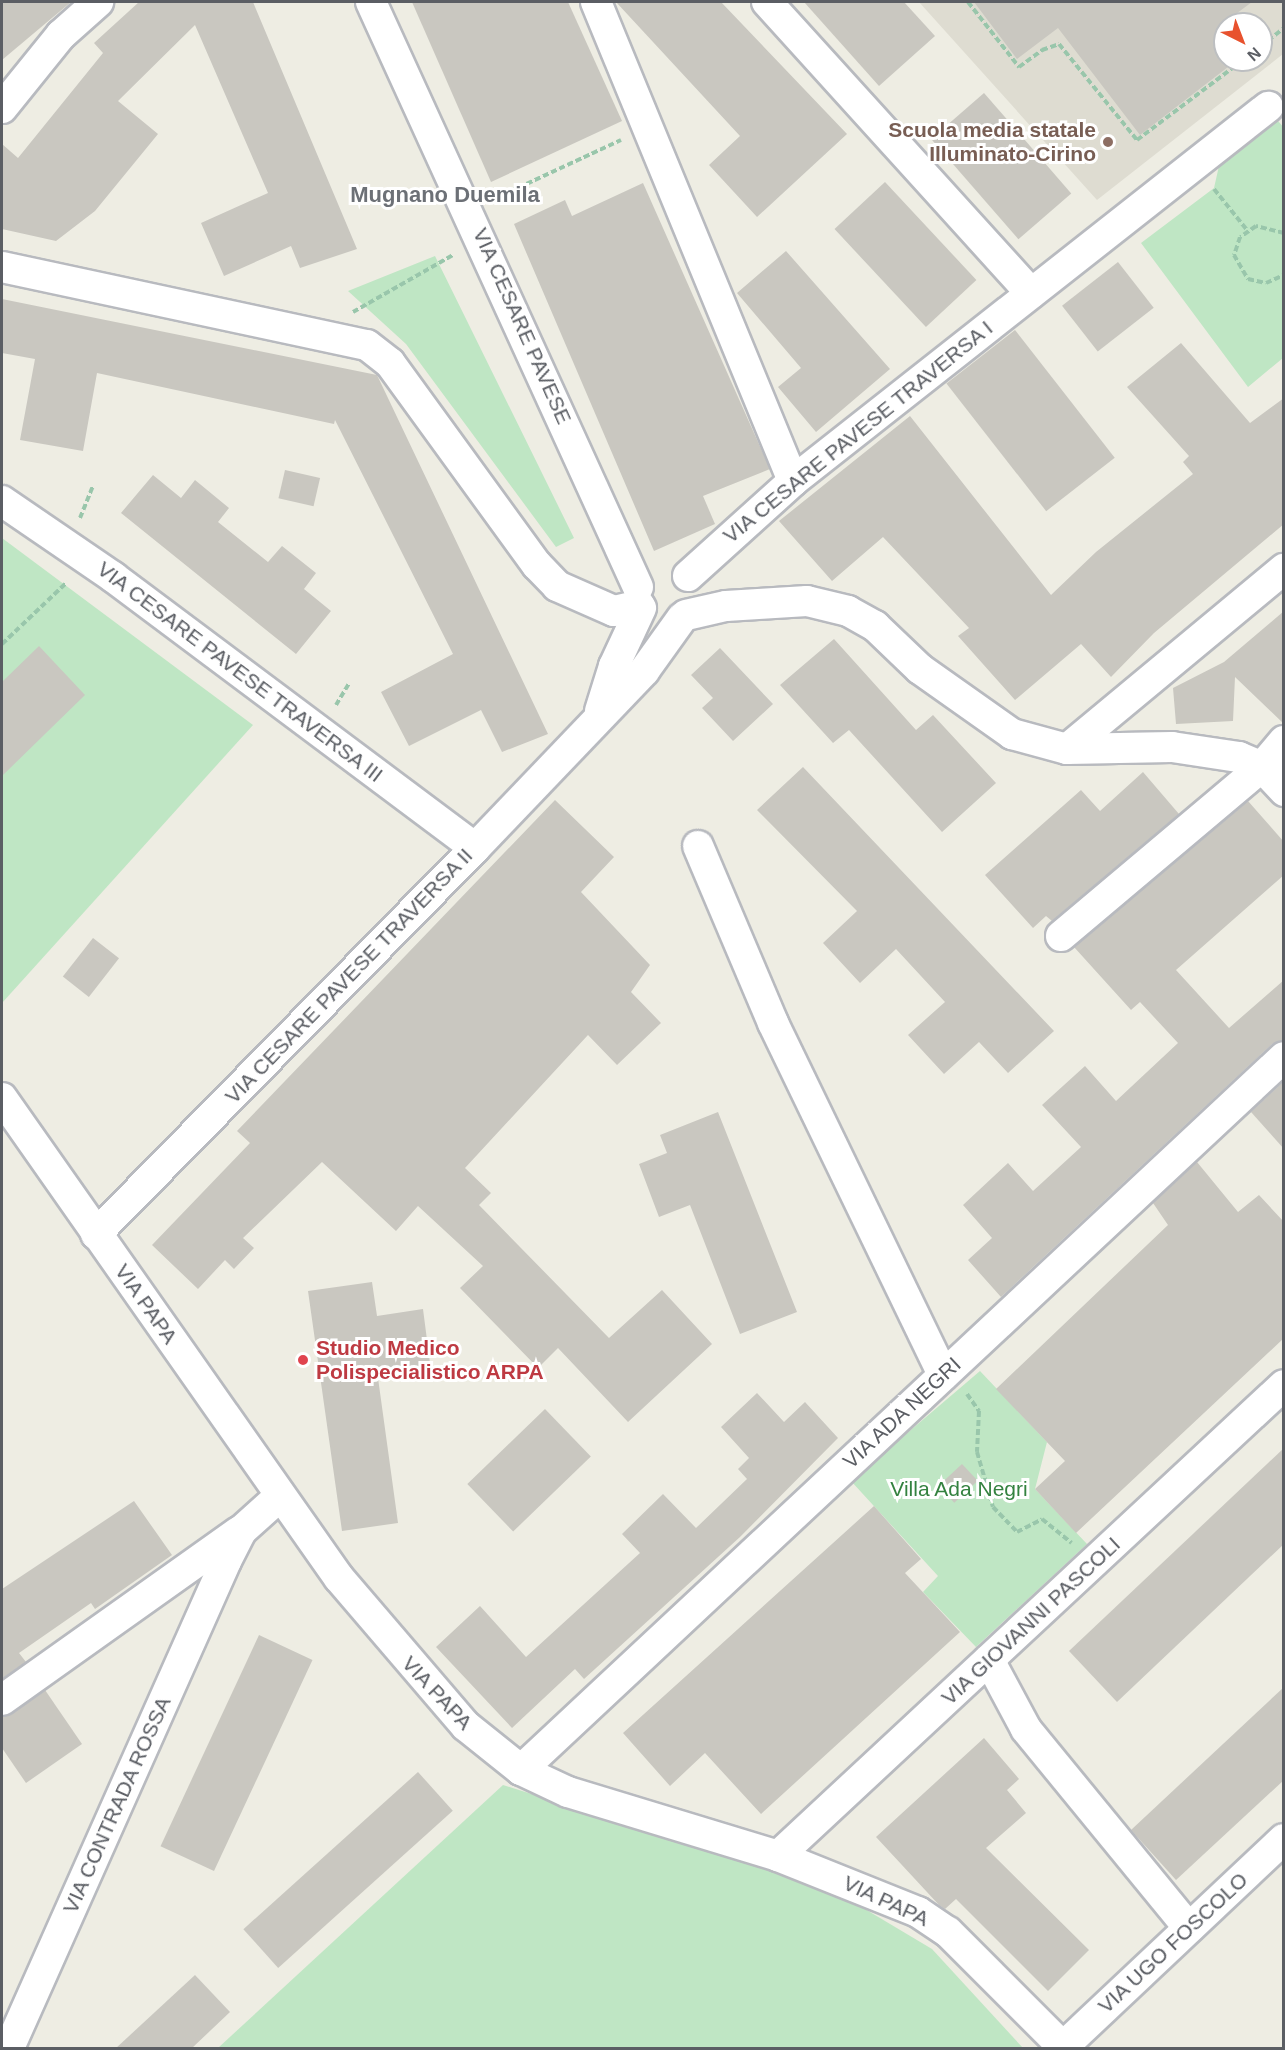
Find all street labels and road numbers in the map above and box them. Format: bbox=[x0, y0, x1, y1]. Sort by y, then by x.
street label: VIA CESARE PAVESE bbox=[467, 224, 577, 428]
street label: VIA CESARE PAVESE TRAVERSA I bbox=[717, 315, 999, 549]
street label: VIA CESARE PAVESE TRAVERSA III bbox=[91, 556, 389, 788]
street label: VIA CESARE PAVESE TRAVERSA II bbox=[219, 842, 479, 1110]
street label: VIA PAPA bbox=[109, 1259, 183, 1349]
street label: VIA ADA NEGRI bbox=[837, 1351, 967, 1475]
street label: VIA GIOVANNI PASCOLI bbox=[936, 1531, 1126, 1711]
street label: VIA PAPA bbox=[396, 1651, 478, 1735]
street label: VIA CONTRADA ROSSA bbox=[57, 1692, 177, 1918]
street label: VIA UGO FOSCOLO bbox=[1093, 1867, 1253, 2019]
street label: VIA PAPA bbox=[839, 1870, 933, 1932]

